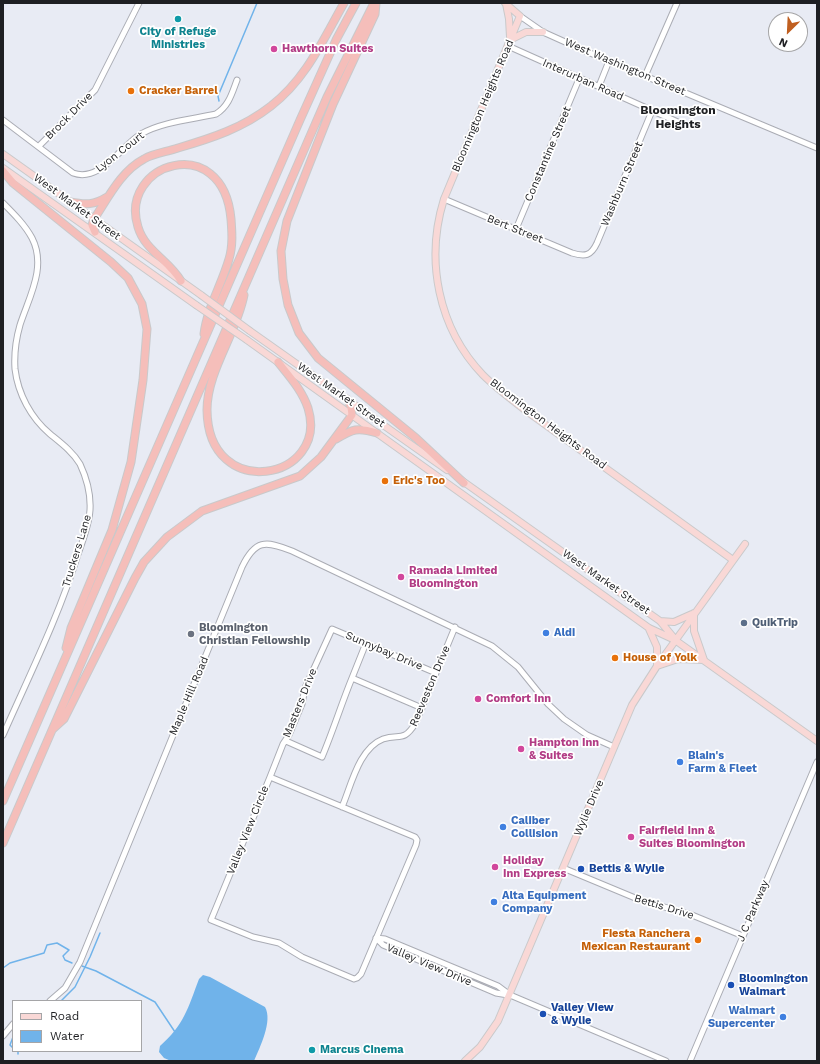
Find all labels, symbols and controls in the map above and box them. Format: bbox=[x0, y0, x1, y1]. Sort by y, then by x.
north arrow bbox=[768, 12, 808, 52]
marker: City of Refuge Ministries bbox=[173, 14, 183, 24]
place label: City of Refuge Ministries bbox=[140, 25, 216, 51]
text: N bbox=[777, 35, 790, 50]
street label: West Washington Street bbox=[563, 36, 687, 98]
street label: Bloomington Heights Road bbox=[449, 38, 517, 174]
place label: Hawthorn Suites bbox=[282, 42, 373, 56]
marker: Hawthorn Suites bbox=[269, 44, 279, 54]
street label: Interurban Road bbox=[540, 56, 626, 104]
place label: Cracker Barrel bbox=[139, 84, 218, 98]
marker: Cracker Barrel bbox=[126, 86, 136, 96]
street label: Brock Drive bbox=[43, 90, 95, 142]
district label: Bloomington Heights bbox=[640, 103, 716, 131]
street label: Constantine Street bbox=[522, 105, 574, 203]
street label: Lyon Court bbox=[93, 129, 147, 175]
street label: Washburn Street bbox=[598, 140, 646, 228]
street label: West Market Street bbox=[31, 171, 123, 243]
street label: Bert Street bbox=[485, 212, 545, 246]
street label: West Market Street bbox=[294, 360, 388, 430]
street label: Bloomington Heights Road bbox=[487, 376, 609, 472]
place label: Eric's Too bbox=[393, 474, 445, 488]
marker: Eric's Too bbox=[380, 476, 390, 486]
street label: Truckers Lane bbox=[60, 513, 94, 589]
street label: West Market Street bbox=[559, 547, 653, 617]
place label: Ramada Limited Bloomington bbox=[409, 564, 497, 590]
marker: Ramada Limited Bloomington bbox=[396, 572, 406, 582]
place label: QuikTrip bbox=[752, 616, 798, 630]
marker: QuikTrip bbox=[739, 618, 749, 628]
place label: Bloomington Christian Fellowship bbox=[199, 621, 310, 647]
place label: Aldi bbox=[554, 626, 575, 640]
marker: Aldi bbox=[541, 628, 551, 638]
marker: Bloomington Christian Fellowship bbox=[186, 629, 196, 639]
street label: Sunnybay Drive bbox=[343, 629, 425, 673]
street label: Reeveston Drive bbox=[407, 644, 453, 728]
place label: House of Yolk bbox=[623, 651, 697, 665]
marker: House of Yolk bbox=[610, 653, 620, 663]
street label: Maple Hill Road bbox=[166, 655, 212, 737]
street label: Masters Drive bbox=[280, 666, 320, 740]
place label: Comfort Inn bbox=[486, 692, 551, 706]
marker: Comfort Inn bbox=[473, 694, 483, 704]
place label: Hampton Inn & Suites bbox=[529, 736, 599, 762]
marker: Hampton Inn & Suites bbox=[516, 744, 526, 754]
place label: Blain's Farm & Fleet bbox=[688, 749, 757, 775]
marker: Blain's Farm & Fleet bbox=[675, 757, 685, 767]
street label: Wylie Drive bbox=[571, 778, 607, 838]
street label: Valley View Circle bbox=[224, 784, 272, 876]
place label: Caliber Collision bbox=[511, 814, 558, 840]
marker: Caliber Collision bbox=[498, 822, 508, 832]
place label: Fairfield Inn & Suites Bloomington bbox=[639, 824, 745, 850]
marker: Fairfield Inn & Suites Bloomington bbox=[626, 832, 636, 842]
place label: Holiday Inn Express bbox=[503, 854, 566, 880]
marker: Holiday Inn Express bbox=[490, 862, 500, 872]
place label: Bettis & Wylie bbox=[589, 862, 665, 876]
marker: Bettis & Wylie bbox=[576, 864, 586, 874]
street label: J C Parkway bbox=[734, 878, 772, 944]
place label: Alta Equipment Company bbox=[502, 889, 586, 915]
street label: Bettis Drive bbox=[633, 892, 695, 922]
marker: Alta Equipment Company bbox=[489, 897, 499, 907]
place label: Fiesta Ranchera Mexican Restaurant bbox=[581, 927, 690, 953]
marker: Fiesta Ranchera Mexican Restaurant bbox=[693, 935, 703, 945]
street label: Valley View Drive bbox=[384, 941, 474, 989]
place label: Bloomington Walmart bbox=[739, 972, 808, 998]
marker: Bloomington Walmart bbox=[726, 980, 736, 990]
legend bbox=[12, 1000, 142, 1052]
place label: Valley View & Wylie bbox=[551, 1001, 614, 1027]
place label: Walmart Supercenter bbox=[708, 1004, 775, 1030]
text: Road bbox=[50, 1009, 79, 1023]
marker: Valley View & Wylie bbox=[538, 1009, 548, 1019]
marker: Walmart Supercenter bbox=[778, 1012, 788, 1022]
text: Water bbox=[50, 1029, 84, 1043]
place label: Marcus Cinema bbox=[320, 1043, 404, 1057]
marker: Marcus Cinema bbox=[307, 1045, 317, 1055]

